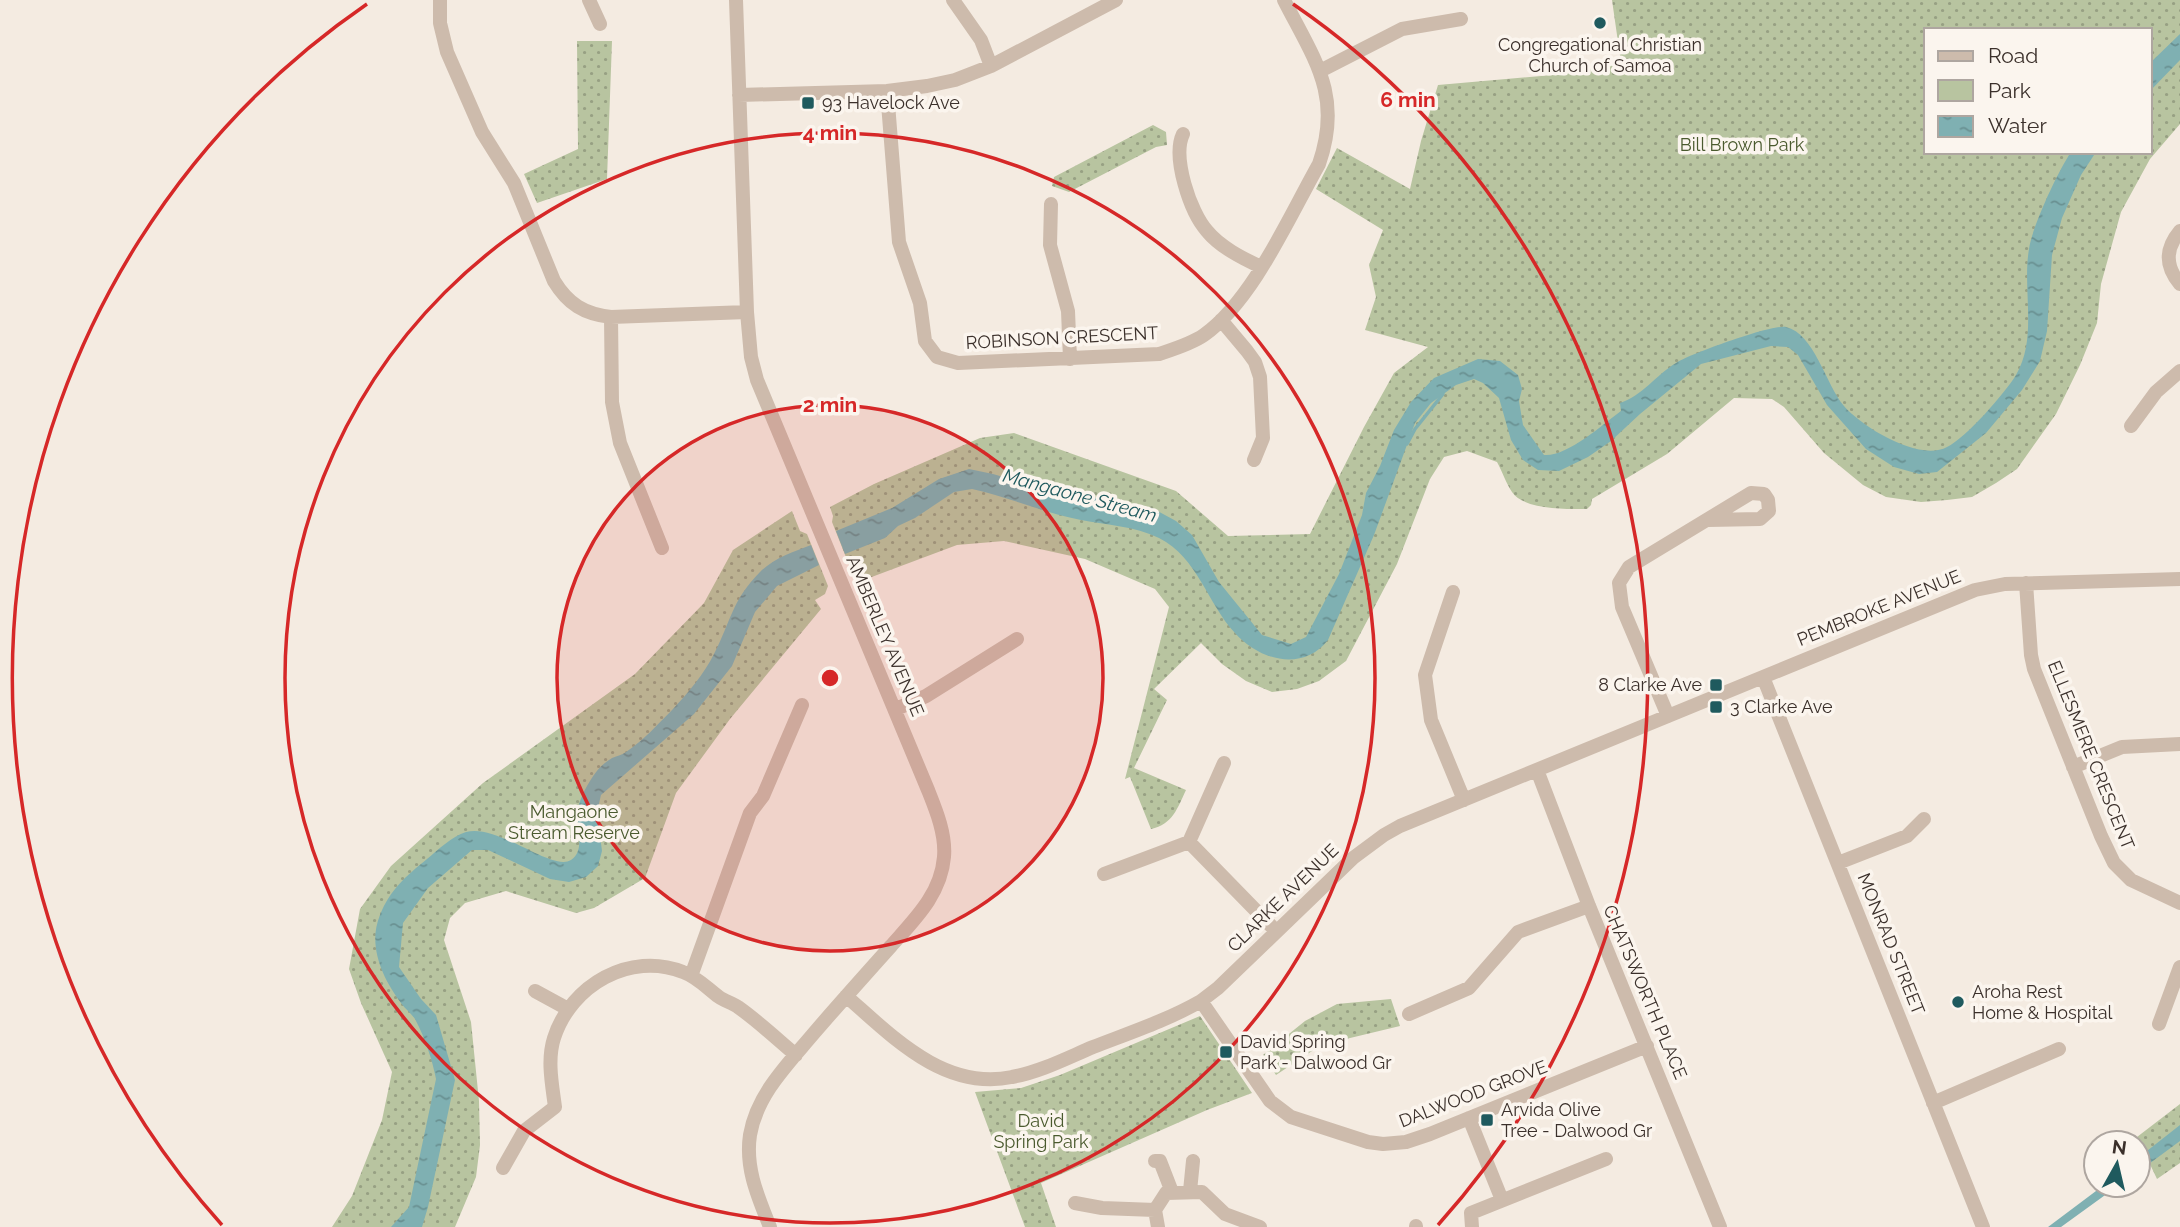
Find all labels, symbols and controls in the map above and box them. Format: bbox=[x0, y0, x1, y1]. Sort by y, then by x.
marker: Congregational Christian Church of Samoa bbox=[1592, 15, 1608, 31]
legend bbox=[1924, 28, 2152, 154]
place label: Congregational Christian Church of Samoa bbox=[1498, 34, 1702, 76]
text: Road bbox=[1988, 43, 2038, 68]
text: Park bbox=[1988, 78, 2031, 103]
text: 6 min bbox=[1380, 87, 1436, 112]
place label: 93 Havelock Ave bbox=[822, 92, 960, 113]
marker: 93 Havelock Ave bbox=[800, 95, 816, 111]
text: Water bbox=[1988, 113, 2047, 138]
text: 4 min bbox=[803, 120, 857, 145]
park label: Bill Brown Park bbox=[1680, 134, 1805, 155]
street label: ROBINSON CRESCENT bbox=[965, 322, 1159, 353]
text: 2 min bbox=[803, 392, 857, 417]
water label: Mangaone Stream bbox=[1001, 464, 1159, 526]
street label: AMBERLEY AVENUE bbox=[842, 553, 929, 719]
street label: PEMBROKE AVENUE bbox=[1794, 565, 1964, 650]
street label: ELLESMERE CRESCENT bbox=[2044, 657, 2139, 852]
centre of rings bbox=[818, 666, 842, 690]
place label: 8 Clarke Ave bbox=[1598, 674, 1702, 695]
marker: 8 Clarke Ave bbox=[1708, 677, 1724, 693]
place label: 3 Clarke Ave bbox=[1730, 696, 1833, 717]
marker: 3 Clarke Ave bbox=[1708, 699, 1724, 715]
park label: Mangaone Stream Reserve bbox=[508, 801, 640, 843]
street label: CLARKE AVENUE bbox=[1223, 839, 1343, 956]
street label: MONRAD STREET bbox=[1853, 870, 1930, 1018]
street label: CHATSWORTH PLACE bbox=[1599, 902, 1692, 1082]
place label: Aroha Rest Home & Hospital bbox=[1972, 981, 2113, 1023]
marker: Aroha Rest Home & Hospital bbox=[1950, 994, 1966, 1010]
place label: David Spring Park - Dalwood Gr bbox=[1240, 1031, 1392, 1073]
marker: David Spring Park - Dalwood Gr bbox=[1218, 1044, 1234, 1060]
street label: DALWOOD GROVE bbox=[1396, 1056, 1550, 1131]
place label: Arvida Olive Tree - Dalwood Gr bbox=[1501, 1099, 1653, 1141]
park label: David Spring Park bbox=[993, 1110, 1089, 1152]
marker: Arvida Olive Tree - Dalwood Gr bbox=[1479, 1112, 1495, 1128]
north arrow bbox=[2082, 1129, 2152, 1199]
text: N bbox=[2111, 1135, 2128, 1159]

